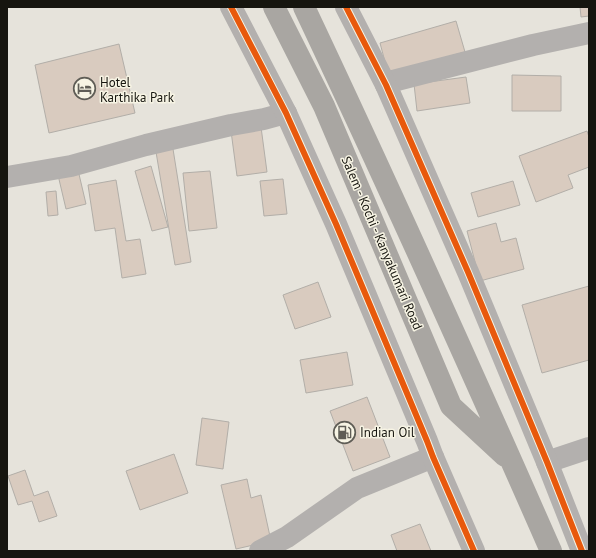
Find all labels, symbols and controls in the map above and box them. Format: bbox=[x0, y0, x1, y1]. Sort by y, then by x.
place label: Hotel Karthika Park bbox=[100, 74, 175, 106]
hotel icon: Hotel Karthika Park bbox=[72, 76, 98, 102]
street label: Salem - Kochi - Kanyakumari Road bbox=[338, 154, 426, 332]
fuel station icon: Indian Oil bbox=[331, 419, 357, 445]
place label: Indian Oil bbox=[360, 424, 415, 441]

